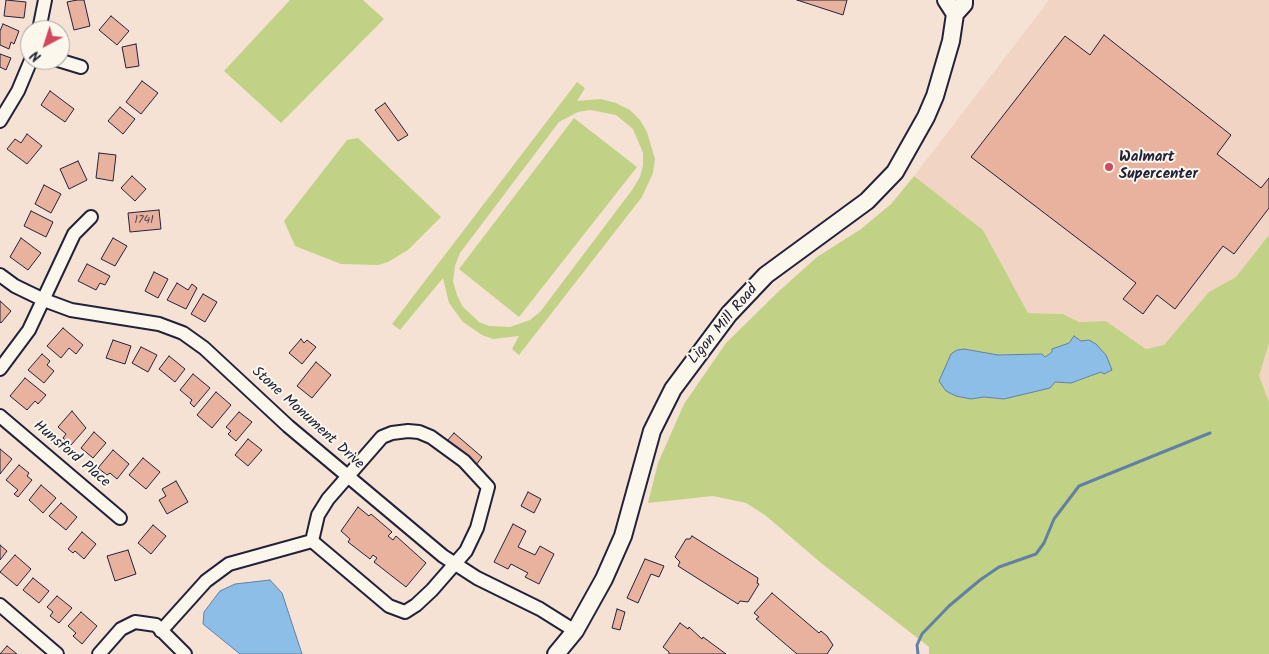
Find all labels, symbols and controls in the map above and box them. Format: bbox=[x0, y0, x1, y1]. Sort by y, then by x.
north arrow bbox=[20, 20, 70, 70]
text: N bbox=[26, 44, 46, 67]
place label: Walmart Supercenter bbox=[1119, 149, 1198, 184]
marker: Walmart Supercenter bbox=[1103, 161, 1115, 173]
house number: 1741 bbox=[134, 214, 154, 228]
street label: Ligon Mill Road bbox=[685, 281, 763, 369]
street label: Stone Monument Drive bbox=[247, 364, 367, 474]
street label: Hunsford Place bbox=[29, 418, 113, 492]

